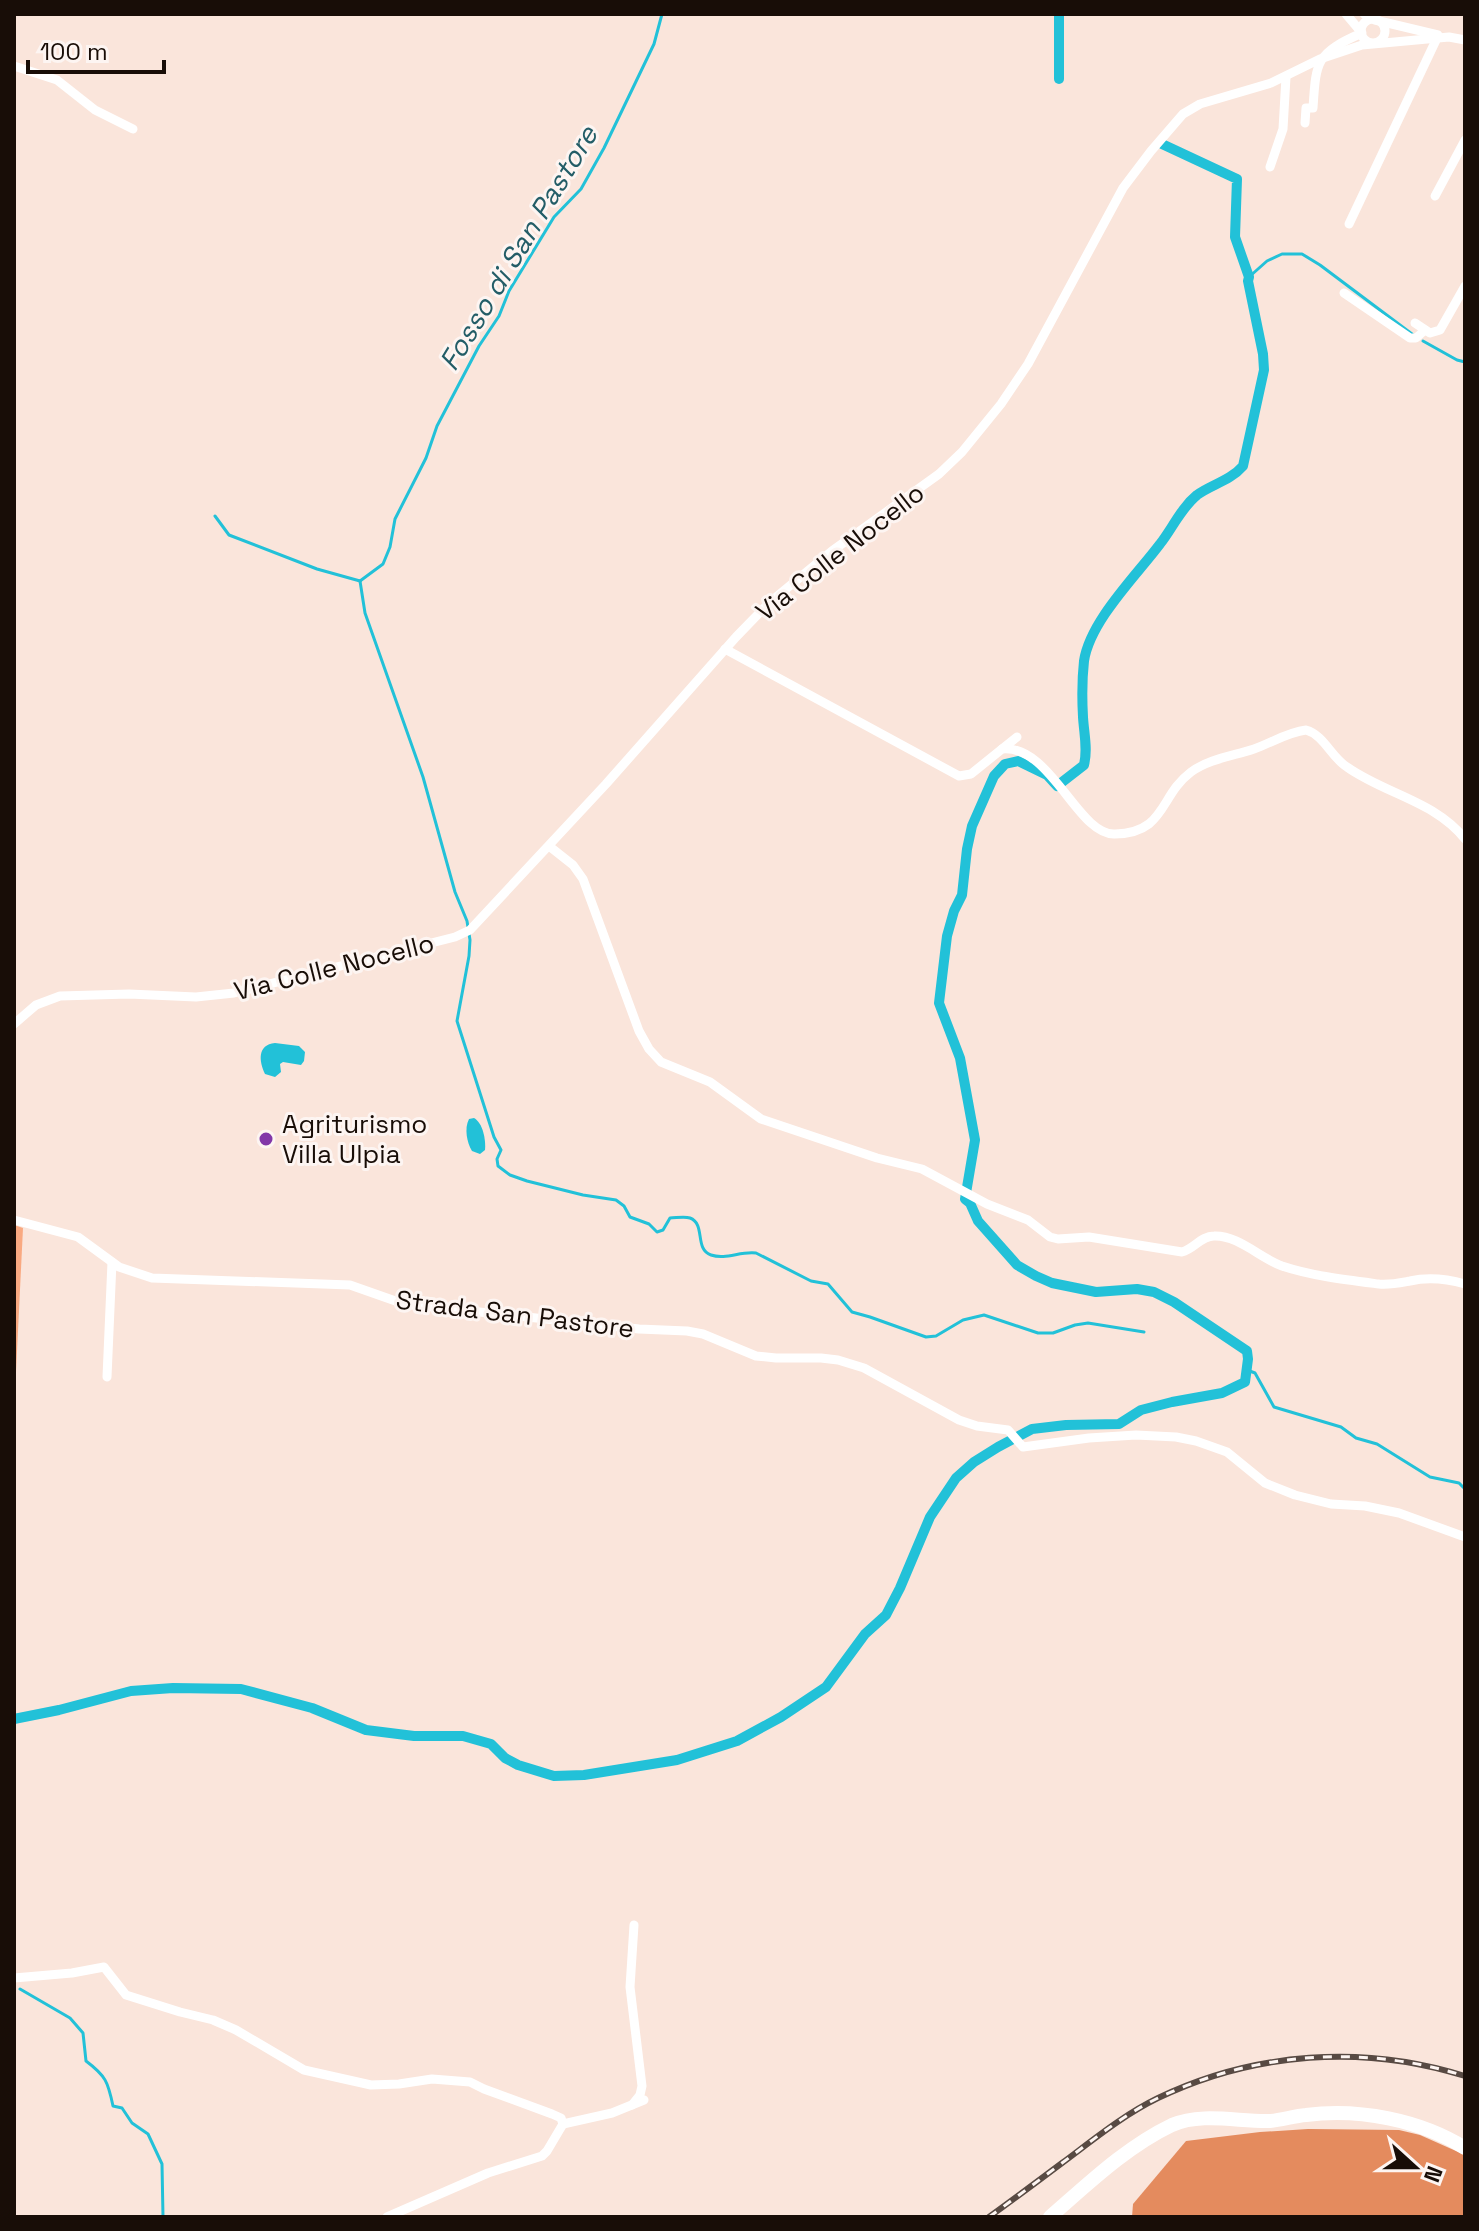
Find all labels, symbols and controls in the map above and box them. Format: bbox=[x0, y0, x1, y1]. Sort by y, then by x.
scale bar bbox=[28, 24, 164, 74]
text: 100 m bbox=[40, 36, 108, 67]
water label: Fosso di San Pastore bbox=[431, 118, 606, 377]
street label: Via Colle Nocello bbox=[749, 476, 931, 628]
street label: Via Colle Nocello bbox=[231, 926, 437, 1008]
place label: Agriturismo Villa Ulpia bbox=[282, 1107, 427, 1171]
marker: Agriturismo Villa Ulpia bbox=[257, 1130, 275, 1148]
street label: Strada San Pastore bbox=[394, 1283, 636, 1345]
north arrow bbox=[1375, 2127, 1455, 2207]
text: N bbox=[1418, 2162, 1449, 2186]

